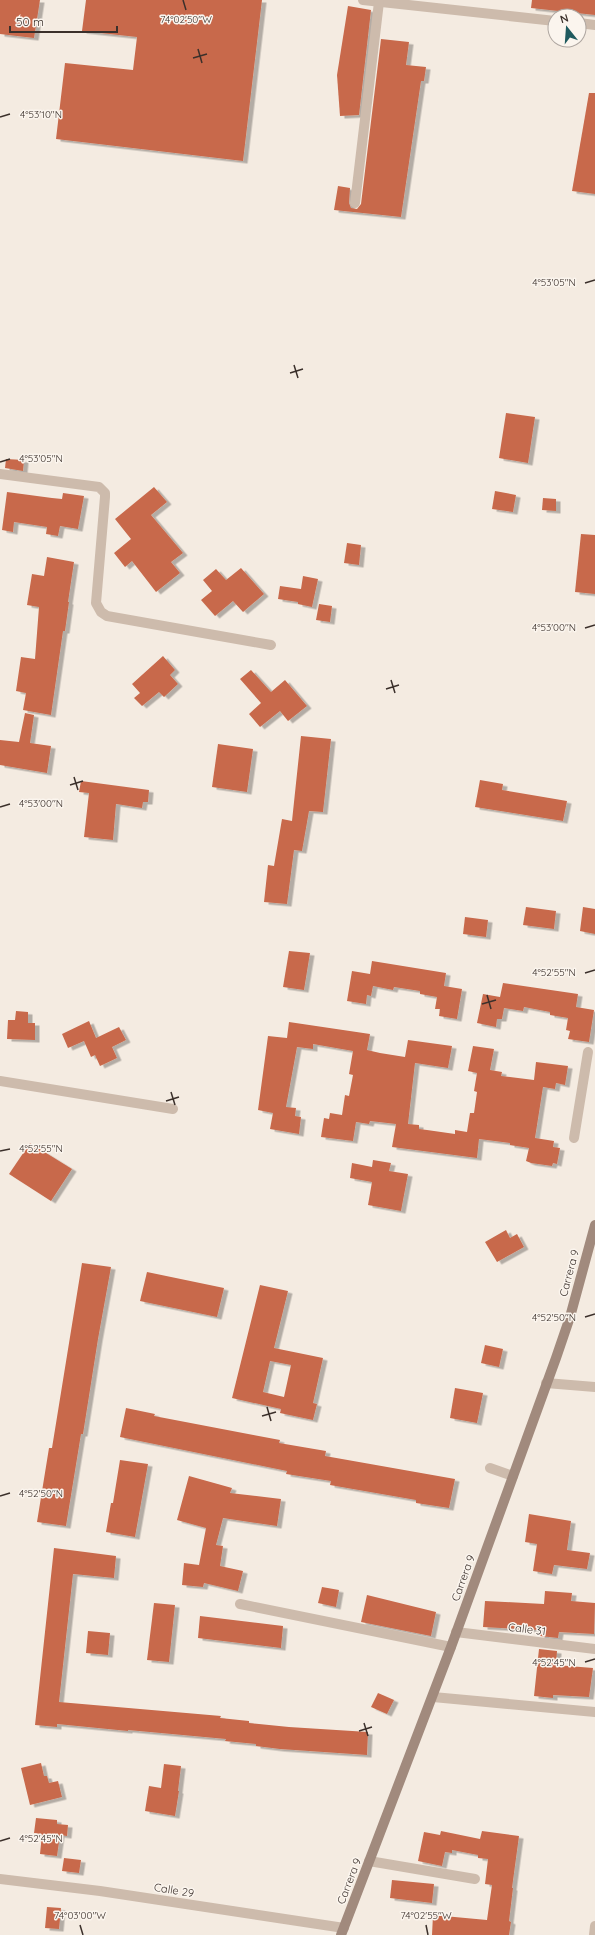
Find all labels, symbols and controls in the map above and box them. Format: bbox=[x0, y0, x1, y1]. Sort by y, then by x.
scale bar bbox=[10, 8, 117, 34]
north arrow bbox=[547, 8, 587, 48]
text: N bbox=[558, 11, 570, 26]
text: 74°02'50"W bbox=[160, 13, 212, 26]
text: 50 m bbox=[16, 14, 44, 29]
text: 4°53'10"N bbox=[20, 108, 62, 121]
text: 4°53'05"N bbox=[532, 276, 576, 289]
text: 4°53'05"N bbox=[19, 452, 63, 465]
text: 4°53'00"N bbox=[532, 621, 576, 634]
text: 4°53'00"N bbox=[19, 797, 63, 810]
text: 4°52'55"N bbox=[532, 966, 576, 979]
text: 4°52'55"N bbox=[19, 1142, 63, 1155]
street label: Carrera 9 bbox=[556, 1248, 582, 1298]
text: 4°52'50"N bbox=[532, 1311, 576, 1324]
text: 4°52'50"N bbox=[19, 1487, 63, 1500]
street label: Carrera 9 bbox=[448, 1553, 478, 1603]
street label: Calle 31 bbox=[507, 1620, 547, 1638]
text: 4°52'45"N bbox=[532, 1656, 576, 1669]
text: 4°52'45"N bbox=[19, 1832, 63, 1845]
street label: Carrera 9 bbox=[334, 1856, 364, 1906]
street label: Calle 29 bbox=[153, 1880, 195, 1900]
text: 74°03'00"W bbox=[54, 1909, 106, 1922]
text: 74°02'55"W bbox=[400, 1909, 452, 1922]

